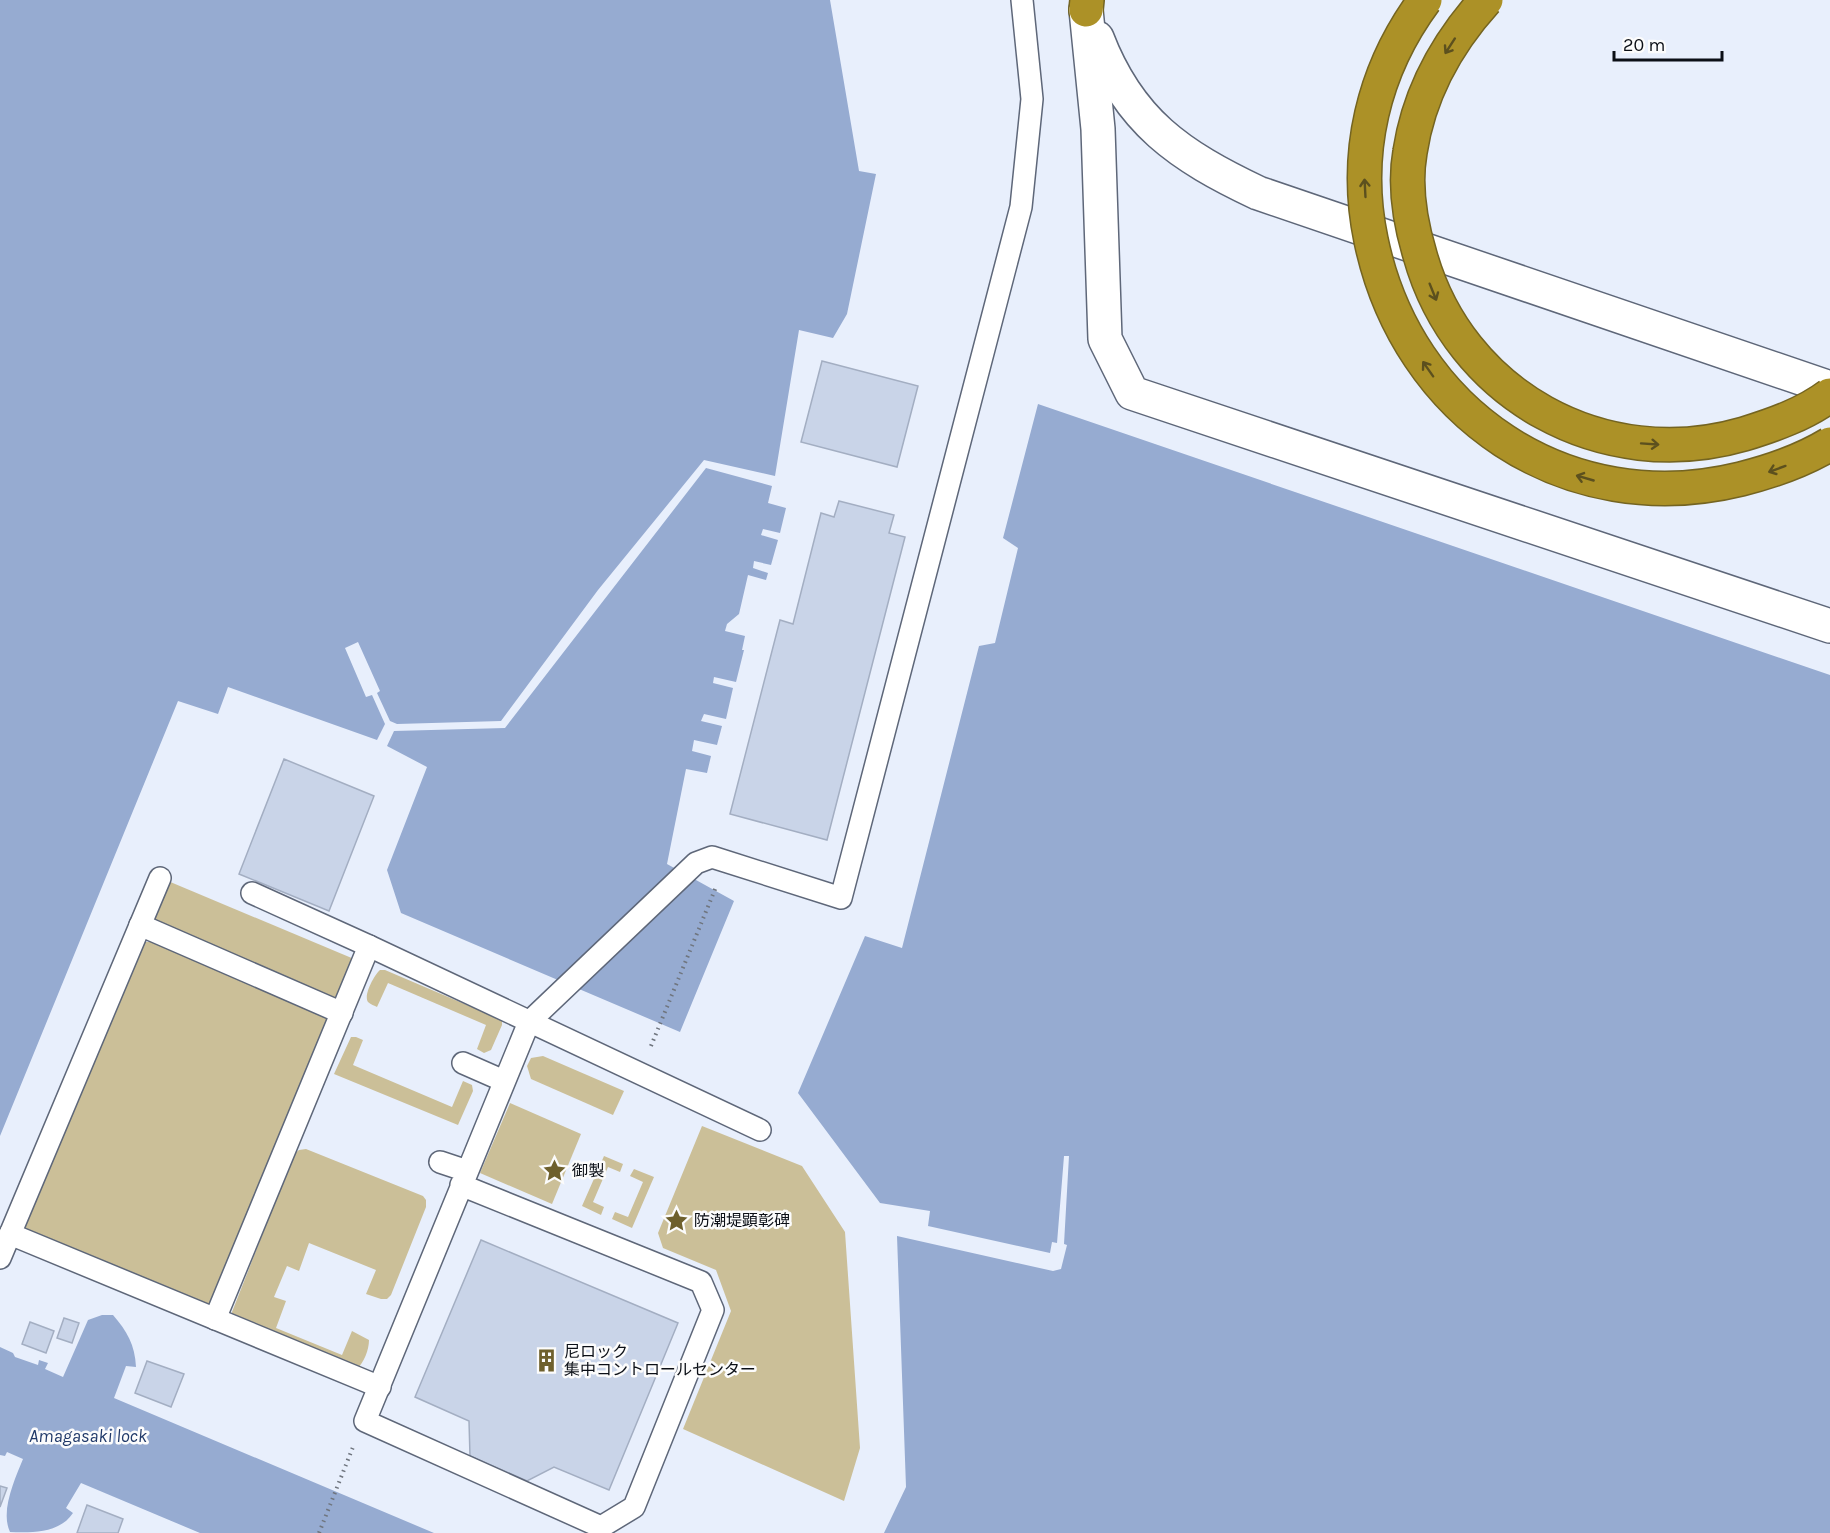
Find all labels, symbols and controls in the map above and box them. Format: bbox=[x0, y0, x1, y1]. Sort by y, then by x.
scale bar bbox=[1614, 24, 1722, 62]
text: 20 m bbox=[1623, 34, 1665, 56]
one-way arrow bbox=[1444, 37, 1456, 54]
one-way arrow bbox=[1359, 179, 1370, 199]
one-way arrow bbox=[1428, 282, 1439, 301]
one-way arrow bbox=[1422, 362, 1434, 378]
one-way arrow bbox=[1640, 438, 1660, 449]
one-way arrow bbox=[1768, 464, 1787, 475]
one-way arrow bbox=[1576, 471, 1595, 483]
place icon: 御製 bbox=[541, 1157, 567, 1183]
place label: 御製 bbox=[572, 1161, 604, 1180]
place icon: 防潮堤顕彰碑 bbox=[663, 1207, 689, 1233]
place label: 防潮堤顕彰碑 bbox=[694, 1211, 790, 1230]
place label: 尼ロック 集中コントロールセンター bbox=[564, 1342, 756, 1379]
building icon: 尼ロック 集中コントロールセンター bbox=[533, 1347, 559, 1373]
water label: Amagasaki lock bbox=[29, 1425, 148, 1447]

